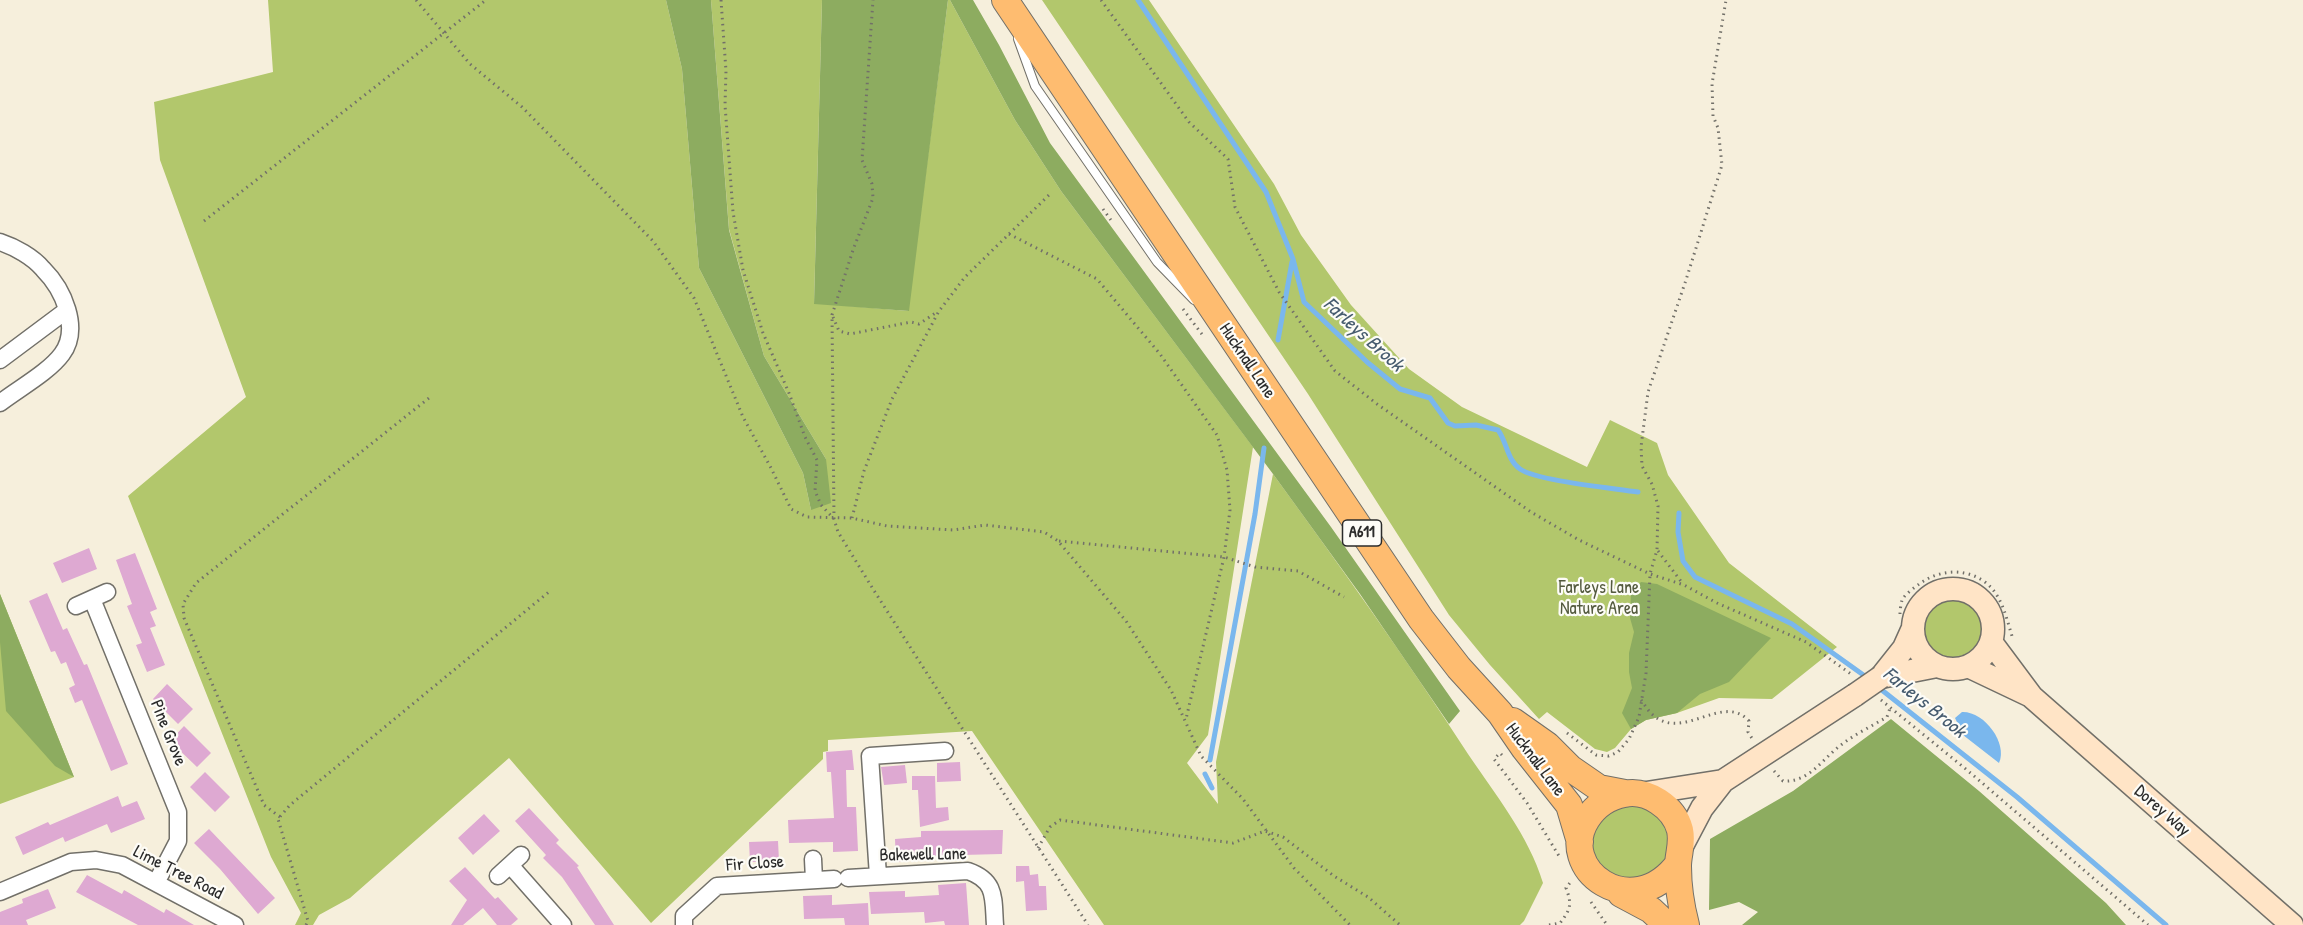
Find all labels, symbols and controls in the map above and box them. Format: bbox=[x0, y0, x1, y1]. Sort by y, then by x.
water label: Farleys Brook bbox=[1318, 293, 1408, 377]
street label: Hucknall Lane bbox=[1214, 319, 1280, 403]
road number: A611 bbox=[1342, 520, 1382, 546]
park label: Farleys Lane Nature Area bbox=[1559, 577, 1639, 620]
water label: Farleys Brook bbox=[1878, 662, 1970, 744]
street label: Pine Grove bbox=[145, 697, 191, 769]
street label: Hucknall Lane bbox=[1500, 719, 1570, 801]
street label: Dorey Way bbox=[2129, 781, 2195, 841]
street label: Lime Tree Road bbox=[130, 841, 226, 905]
street label: Bakewell Lane bbox=[879, 843, 967, 867]
street label: Fir Close bbox=[725, 851, 785, 877]

